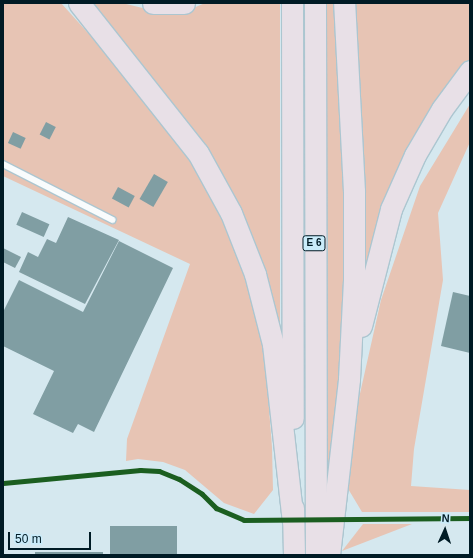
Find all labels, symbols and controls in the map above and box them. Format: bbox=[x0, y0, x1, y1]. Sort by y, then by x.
road number: E 6 bbox=[302, 235, 326, 251]
north arrow bbox=[425, 510, 465, 550]
text: N bbox=[441, 512, 450, 524]
scale bar bbox=[10, 524, 93, 550]
text: 50 m bbox=[15, 532, 42, 546]

